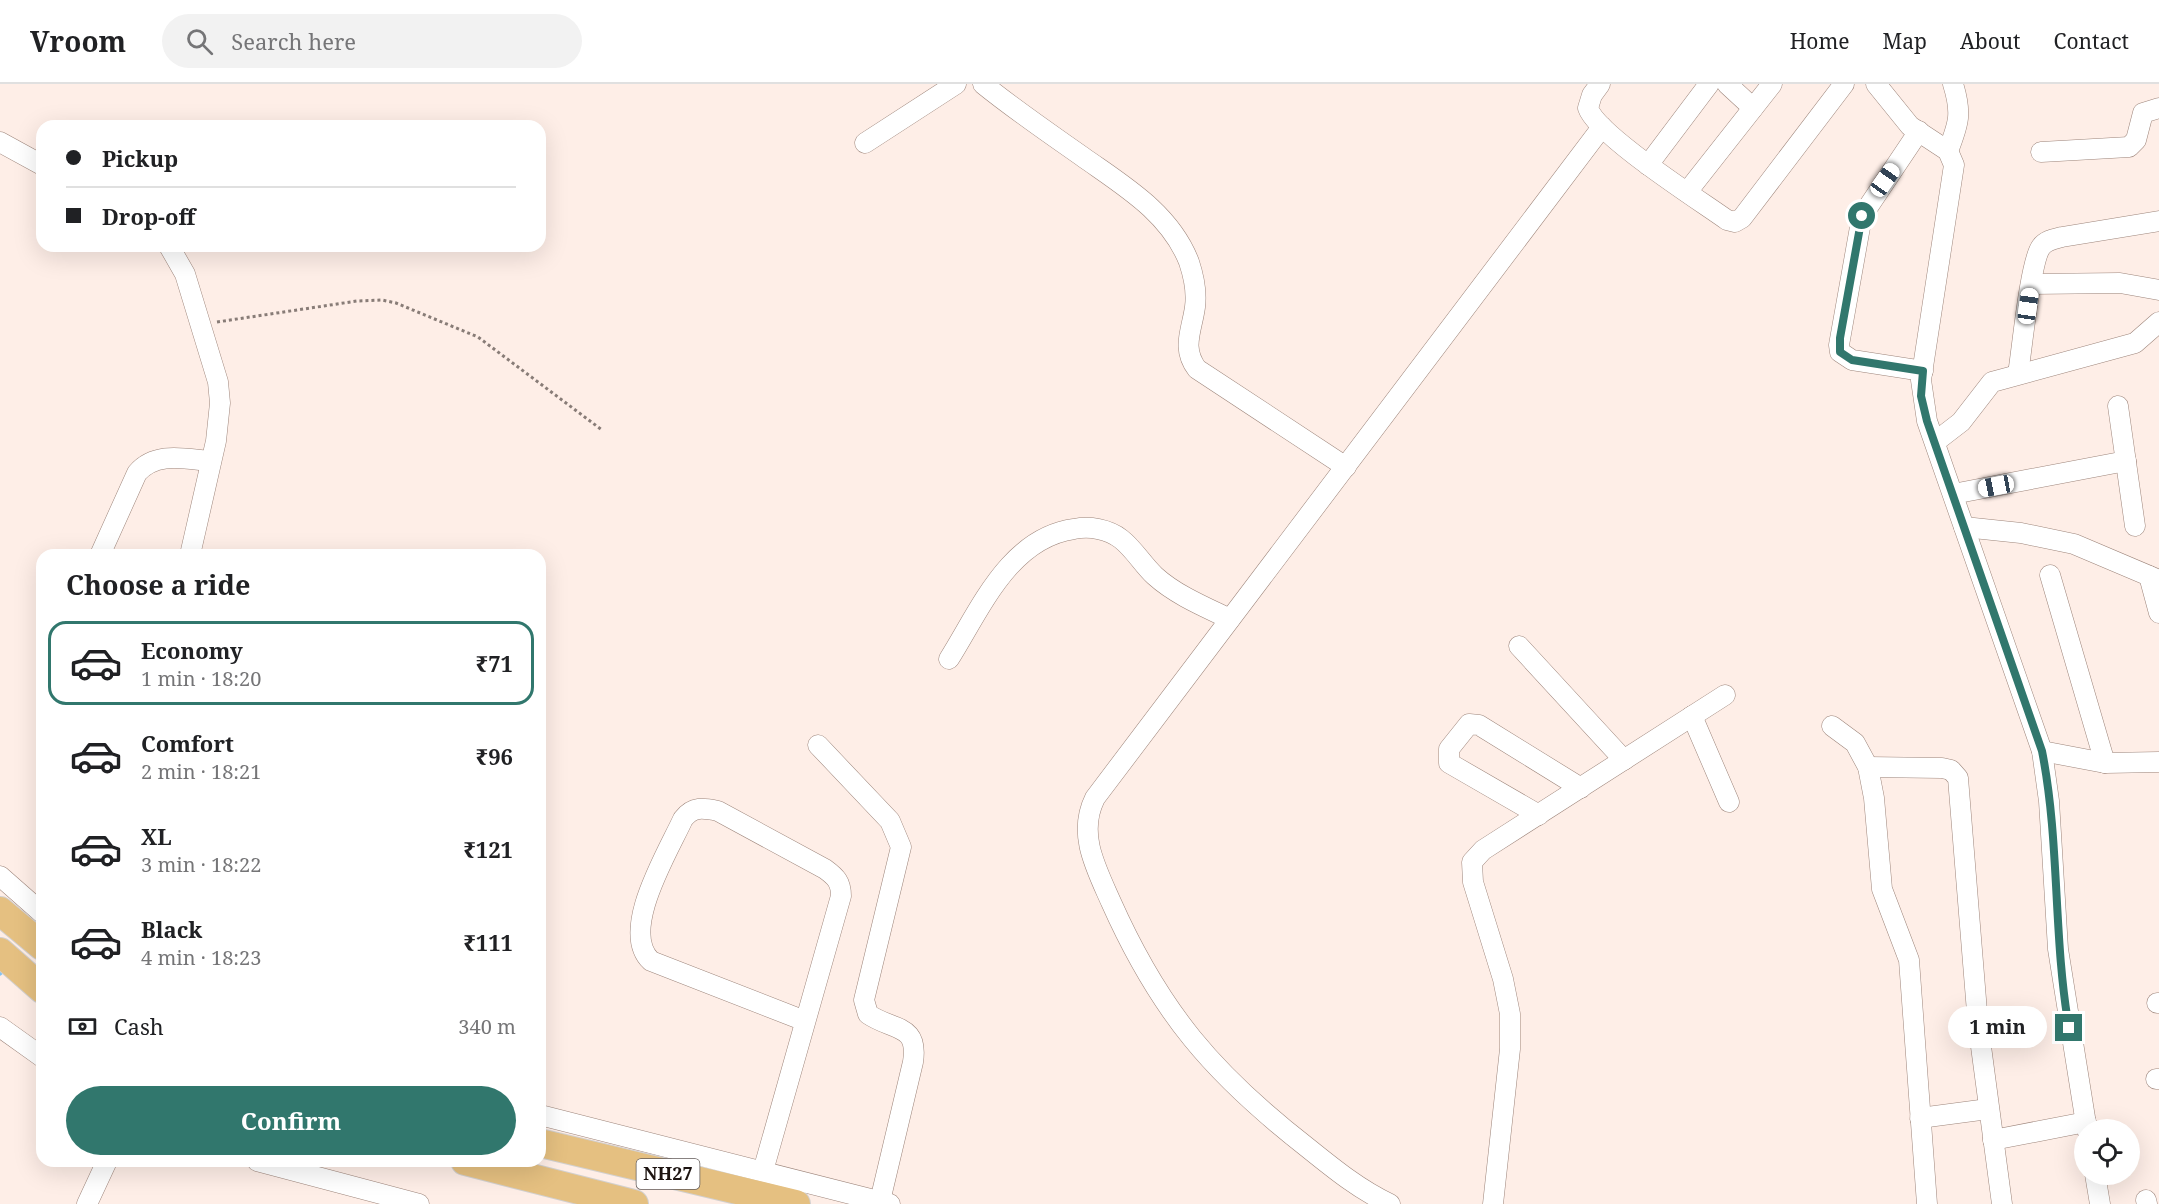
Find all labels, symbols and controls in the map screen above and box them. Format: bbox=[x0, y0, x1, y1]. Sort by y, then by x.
search box bbox=[162, 14, 582, 68]
text: Vroom bbox=[30, 22, 126, 60]
icon: search bbox=[183, 25, 216, 58]
text: Search here bbox=[231, 26, 356, 56]
text: Home bbox=[1790, 27, 1850, 55]
text: Map bbox=[1883, 27, 1927, 55]
text: About bbox=[1960, 27, 2021, 55]
text: Contact bbox=[2054, 27, 2129, 55]
text: Pickup bbox=[102, 143, 178, 173]
car bbox=[1867, 160, 1903, 200]
text: Drop-off bbox=[102, 201, 195, 231]
route start bbox=[1848, 202, 1875, 229]
car bbox=[2017, 287, 2039, 325]
car bbox=[1977, 474, 2015, 498]
text: Choose a ride bbox=[66, 566, 251, 603]
text: Economy bbox=[141, 635, 243, 665]
icon: car bbox=[69, 636, 123, 690]
text: ₹71 bbox=[476, 648, 513, 678]
text: 1 min · 18:20 bbox=[141, 665, 261, 692]
text: Comfort bbox=[141, 728, 234, 758]
icon: car bbox=[69, 729, 123, 783]
text: ₹96 bbox=[476, 741, 513, 771]
text: 2 min · 18:21 bbox=[141, 758, 261, 785]
text: XL bbox=[141, 821, 172, 851]
icon: car bbox=[69, 822, 123, 876]
text: ₹121 bbox=[463, 834, 513, 864]
text: 3 min · 18:22 bbox=[141, 851, 261, 878]
text: Black bbox=[141, 914, 202, 944]
icon: car bbox=[69, 915, 123, 969]
text: ₹111 bbox=[463, 927, 513, 957]
text: 4 min · 18:23 bbox=[141, 944, 261, 971]
callout: 1 min bbox=[1949, 1007, 2048, 1049]
icon: cash bbox=[66, 1010, 99, 1043]
text: Cash bbox=[114, 1011, 164, 1041]
text: 340 m bbox=[458, 1013, 516, 1040]
text: 1 min bbox=[1969, 1013, 2026, 1040]
route end bbox=[2055, 1014, 2082, 1041]
button: Confirm bbox=[66, 1086, 516, 1155]
map controls bbox=[2074, 1119, 2140, 1185]
button: locate bbox=[2074, 1119, 2140, 1185]
road number: NH27 bbox=[636, 1159, 700, 1189]

